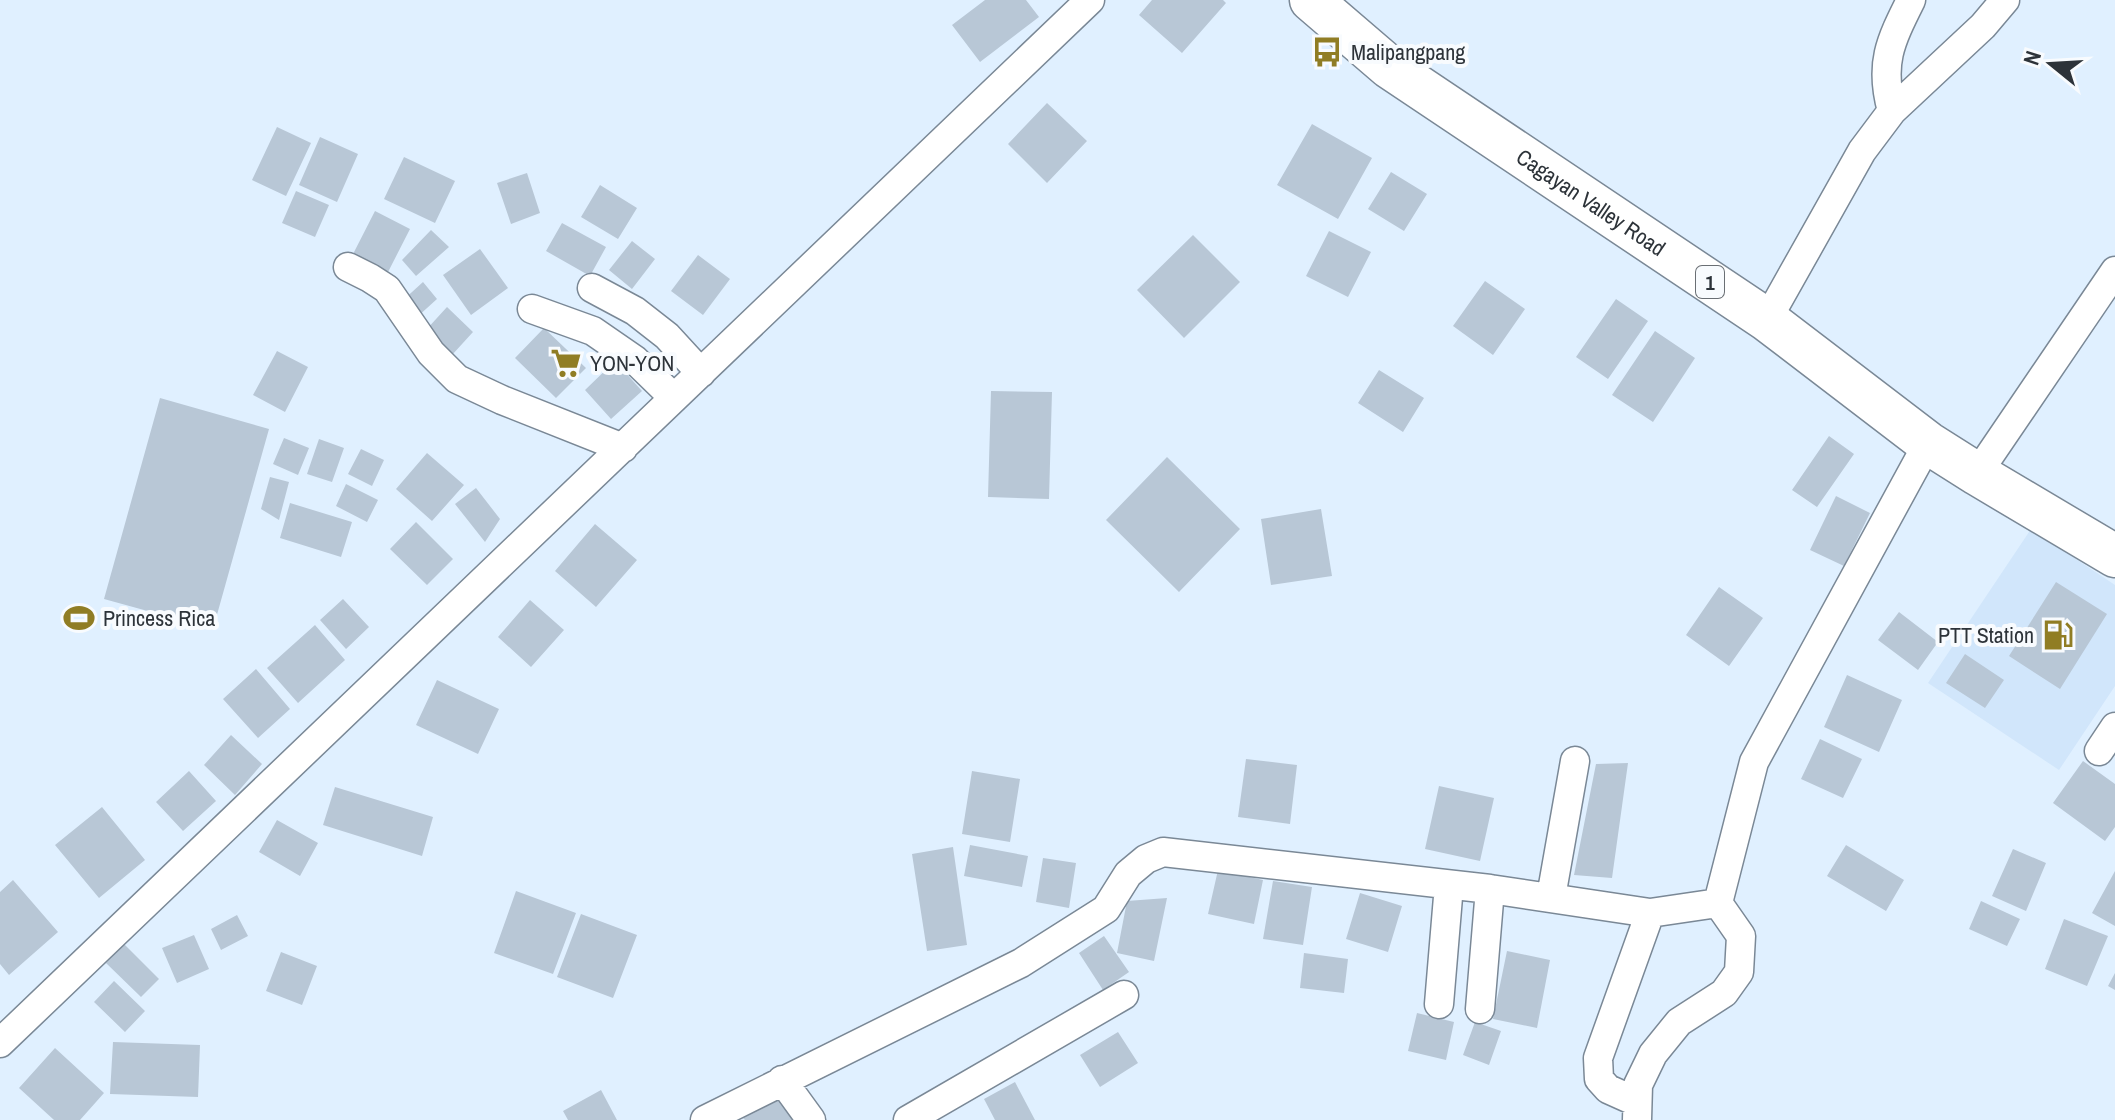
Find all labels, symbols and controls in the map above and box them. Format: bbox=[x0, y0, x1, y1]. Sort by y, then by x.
north arrow bbox=[2011, 24, 2091, 104]
bus stop icon: Malipangpang bbox=[1310, 35, 1344, 69]
place label: Malipangpang bbox=[1351, 37, 1465, 67]
text: N bbox=[2016, 47, 2048, 69]
street label: Cagayan Valley Road bbox=[1511, 142, 1671, 263]
road number: 1 bbox=[1696, 266, 1724, 298]
supermarket icon: YON-YON bbox=[549, 346, 583, 380]
place label: YON-YON bbox=[590, 348, 674, 378]
sports icon: Princess Rica bbox=[62, 601, 96, 635]
place label: Princess Rica bbox=[103, 603, 215, 633]
fuel station icon: PTT Station bbox=[2041, 618, 2075, 652]
place label: PTT Station bbox=[1938, 620, 2034, 650]

